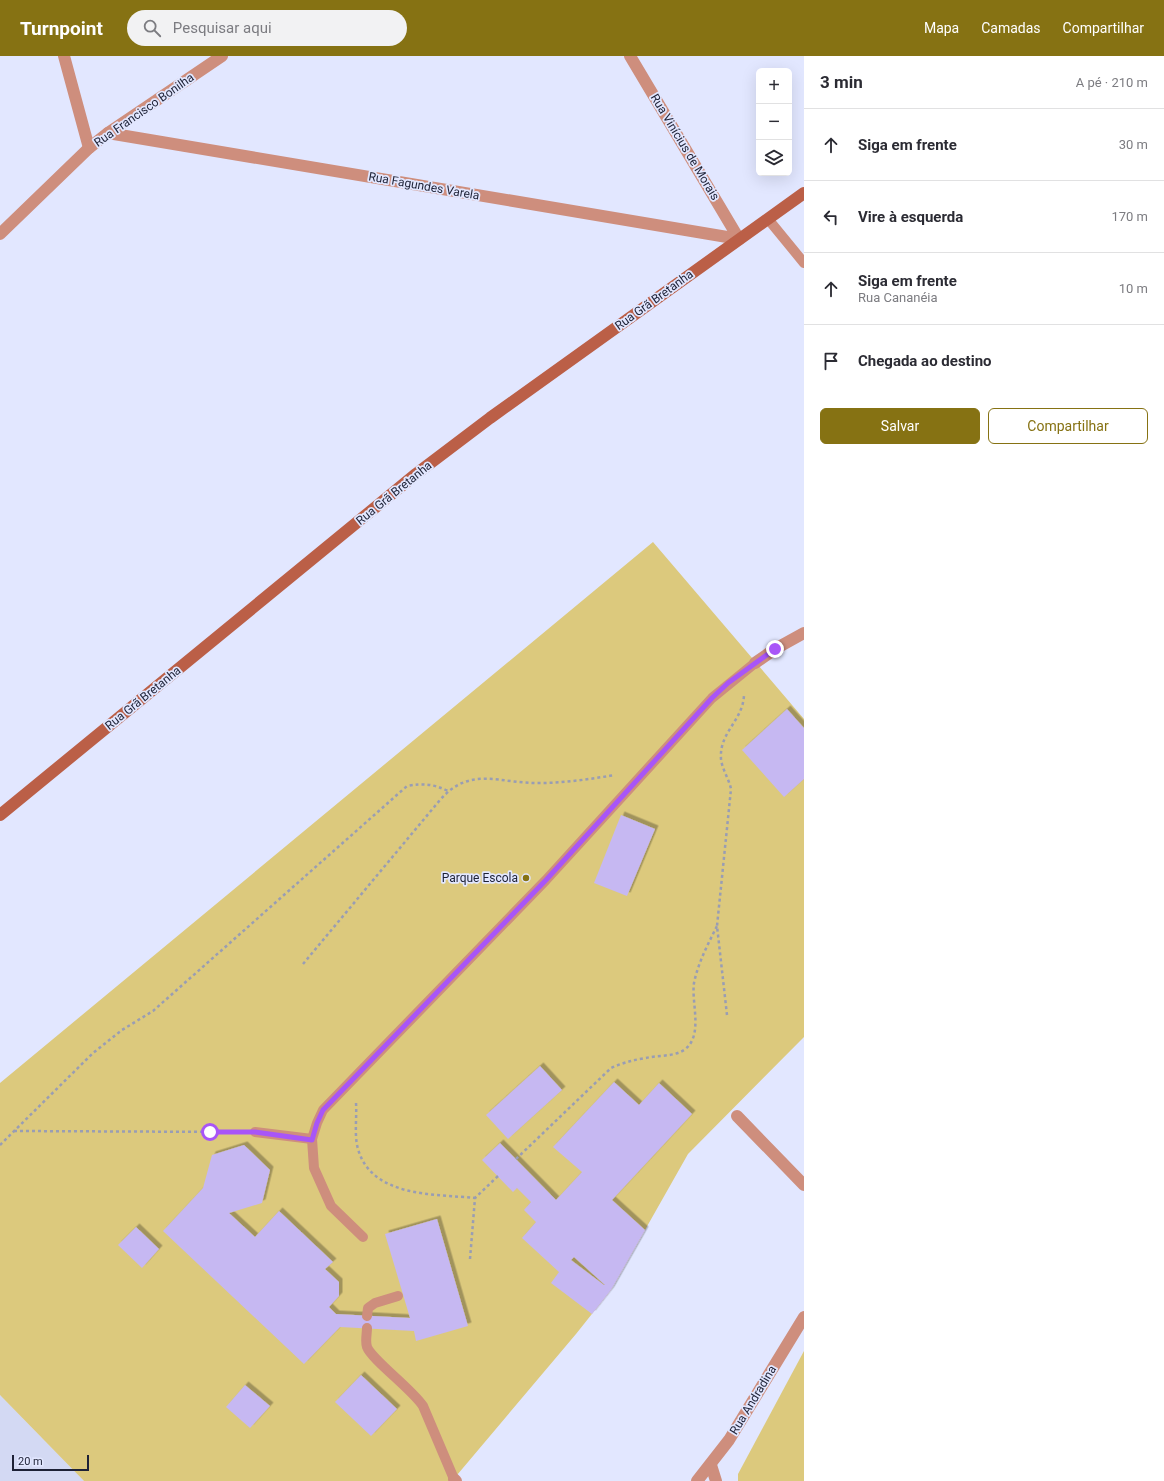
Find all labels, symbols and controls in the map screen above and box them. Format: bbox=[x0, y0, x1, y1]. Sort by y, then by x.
search box bbox=[127, 10, 407, 46]
text: Turnpoint bbox=[20, 17, 103, 40]
icon: search bbox=[141, 17, 163, 39]
text: Pesquisar aqui bbox=[173, 19, 272, 37]
text: Mapa bbox=[924, 20, 959, 36]
text: Camadas bbox=[981, 20, 1041, 36]
text: Compartilhar bbox=[1063, 20, 1144, 36]
map controls bbox=[756, 68, 792, 176]
button: + bbox=[756, 68, 792, 104]
street label: Rua Francisco Bonilha bbox=[91, 70, 197, 150]
text: 3 min bbox=[820, 72, 863, 92]
text: A pé · 210 m bbox=[1076, 75, 1148, 90]
street label: Rua Vinícius de Morais bbox=[648, 91, 722, 203]
button: − bbox=[756, 104, 792, 140]
icon: ahead bbox=[820, 134, 842, 156]
text: Siga em frente bbox=[858, 136, 957, 154]
text: 30 m bbox=[1119, 137, 1148, 152]
button: layers bbox=[756, 140, 792, 176]
street label: Rua Fagundes Varela bbox=[367, 169, 481, 203]
icon: left bbox=[820, 206, 842, 228]
text: Vire à esquerda bbox=[858, 208, 963, 226]
text: 170 m bbox=[1111, 209, 1148, 224]
street label: Rua Grã Bretanha bbox=[612, 267, 696, 333]
text: Siga em frente bbox=[858, 272, 957, 290]
icon: ahead bbox=[820, 278, 842, 300]
text: 10 m bbox=[1119, 281, 1148, 296]
text: Rua Cananéia bbox=[858, 290, 938, 305]
icon: arrive bbox=[820, 350, 842, 372]
text: Chegada ao destino bbox=[858, 352, 992, 370]
button: Salvar bbox=[820, 408, 980, 444]
button: Compartilhar bbox=[988, 408, 1148, 444]
street label: Rua Grã Bretanha bbox=[353, 458, 435, 528]
route end bbox=[766, 640, 784, 658]
street label: Rua Grã Bretanha bbox=[102, 663, 184, 733]
place label: Parque Escola bbox=[442, 871, 518, 885]
marker: Parque Escola bbox=[521, 873, 531, 883]
route start bbox=[201, 1123, 219, 1141]
street label: Rua Andradina bbox=[727, 1363, 779, 1437]
scale bar bbox=[12, 1453, 89, 1472]
text: 20 m bbox=[18, 1455, 43, 1468]

